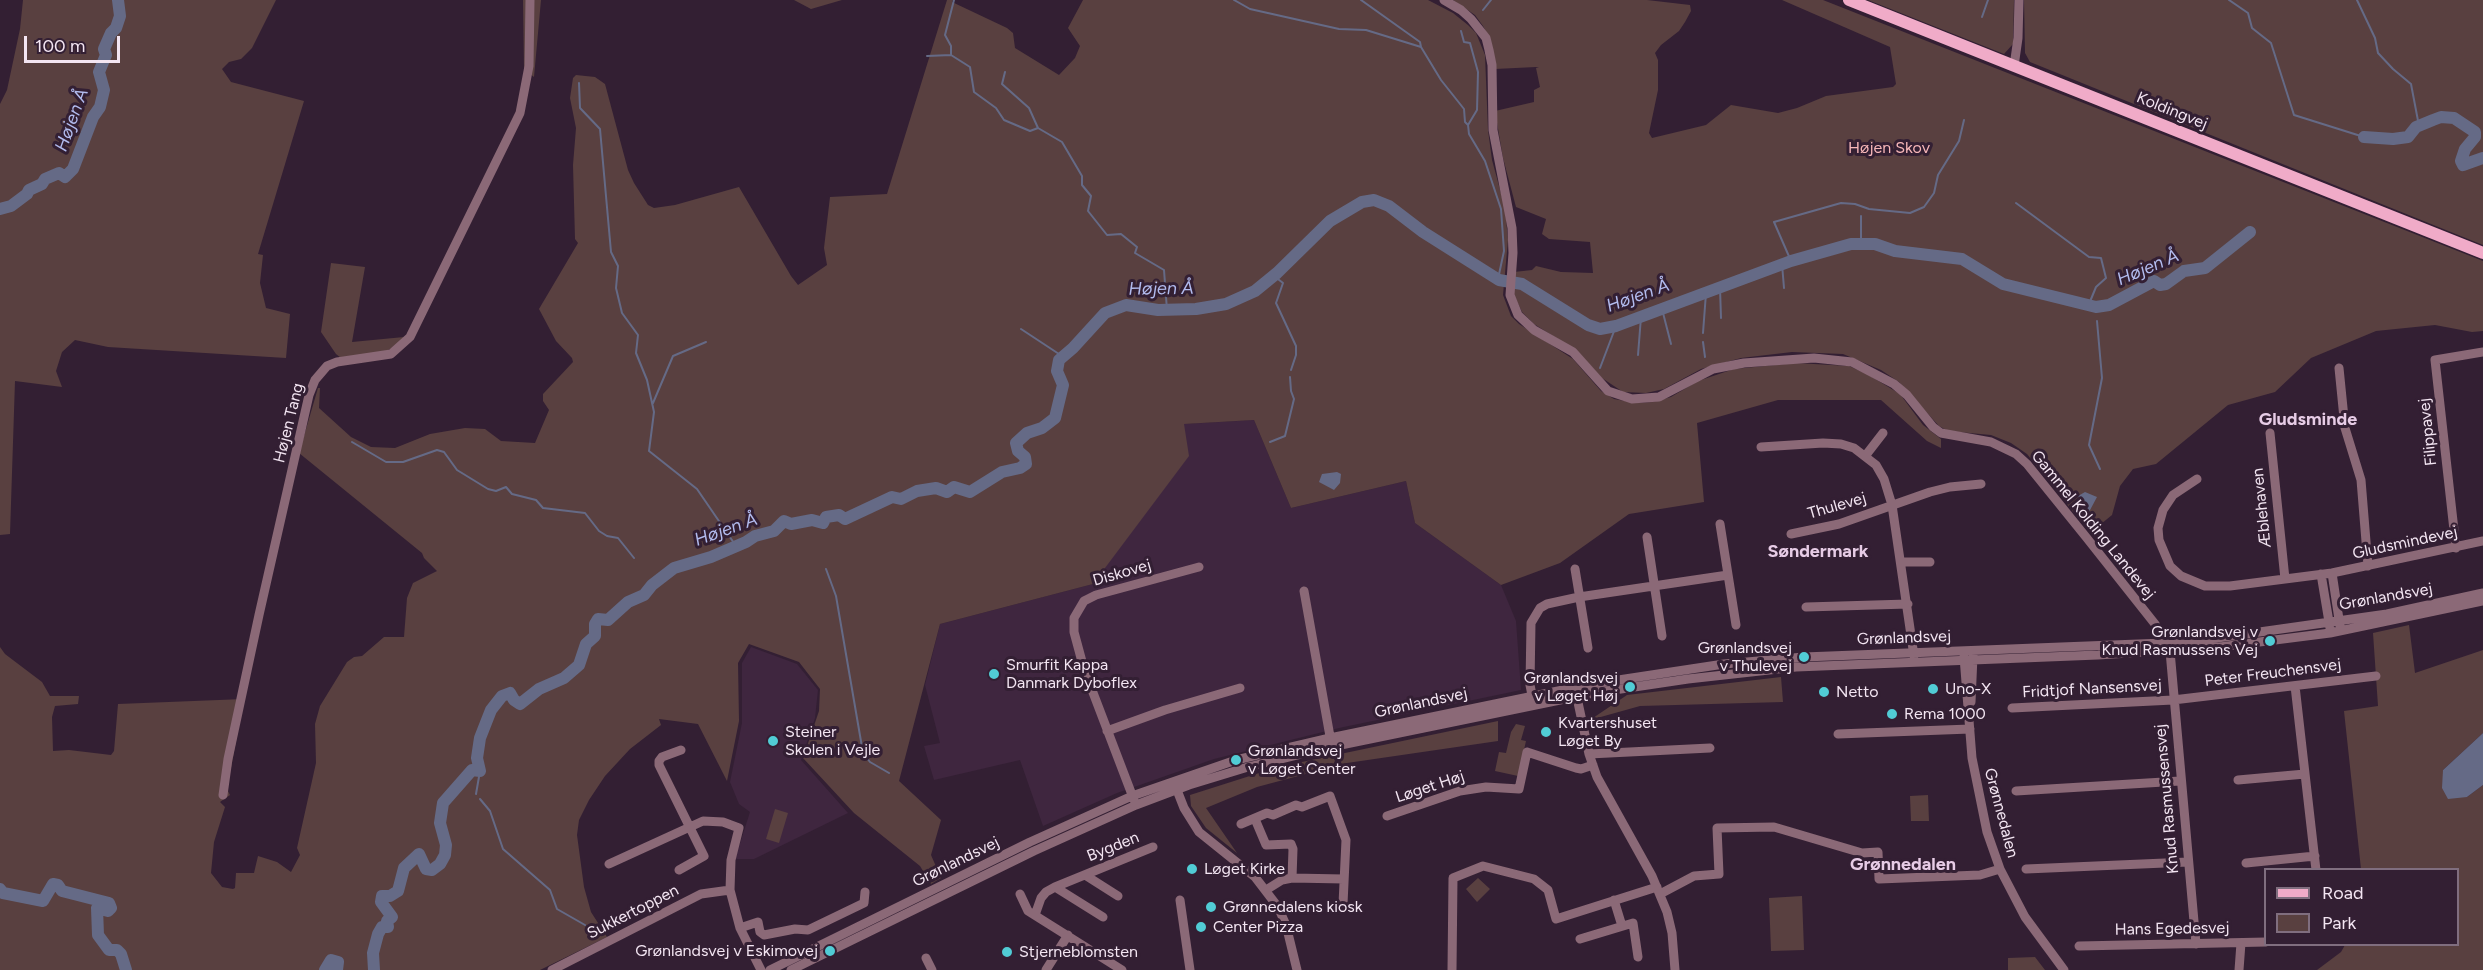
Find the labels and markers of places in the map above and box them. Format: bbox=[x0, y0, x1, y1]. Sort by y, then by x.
place label: Grønlandsvej v Knud Rasmussens Vej bbox=[2101, 622, 2258, 660]
marker: Grønlandsvej v Knud Rasmussens Vej bbox=[2263, 634, 2277, 648]
place label: Grønlandsvej v Thulevej bbox=[1698, 638, 1792, 676]
marker: Grønlandsvej v Thulevej bbox=[1797, 650, 1811, 664]
place label: Smurfit Kappa Danmark Dyboflex bbox=[1006, 655, 1137, 693]
marker: Smurfit Kappa Danmark Dyboflex bbox=[987, 667, 1001, 681]
place label: Grønlandsvej v Løget Høj bbox=[1524, 668, 1618, 706]
place label: Uno-X bbox=[1945, 679, 1991, 699]
marker: Grønlandsvej v Løget Høj bbox=[1623, 680, 1637, 694]
place label: Netto bbox=[1836, 682, 1878, 702]
marker: Uno-X bbox=[1926, 682, 1940, 696]
marker: Netto bbox=[1817, 685, 1831, 699]
place label: Rema 1000 bbox=[1904, 704, 1986, 724]
marker: Rema 1000 bbox=[1885, 707, 1899, 721]
place label: Kvartershuset Løget By bbox=[1558, 713, 1657, 751]
place label: Steiner Skolen i Vejle bbox=[785, 722, 880, 760]
marker: Kvartershuset Løget By bbox=[1539, 725, 1553, 739]
marker: Steiner Skolen i Vejle bbox=[766, 734, 780, 748]
place label: Grønlandsvej v Løget Center bbox=[1248, 741, 1355, 779]
marker: Grønlandsvej v Løget Center bbox=[1229, 753, 1243, 767]
place label: Løget Kirke bbox=[1204, 859, 1285, 879]
marker: Løget Kirke bbox=[1185, 862, 1199, 876]
place label: Grønnedalens kiosk bbox=[1223, 897, 1363, 917]
marker: Grønnedalens kiosk bbox=[1204, 900, 1218, 914]
place label: Center Pizza bbox=[1213, 917, 1303, 937]
marker: Center Pizza bbox=[1194, 920, 1208, 934]
place label: Grønlandsvej v Eskimovej bbox=[635, 941, 818, 961]
place label: Stjerneblomsten bbox=[1019, 942, 1138, 962]
marker: Grønlandsvej v Eskimovej bbox=[823, 944, 837, 958]
marker: Stjerneblomsten bbox=[1000, 945, 1014, 959]

